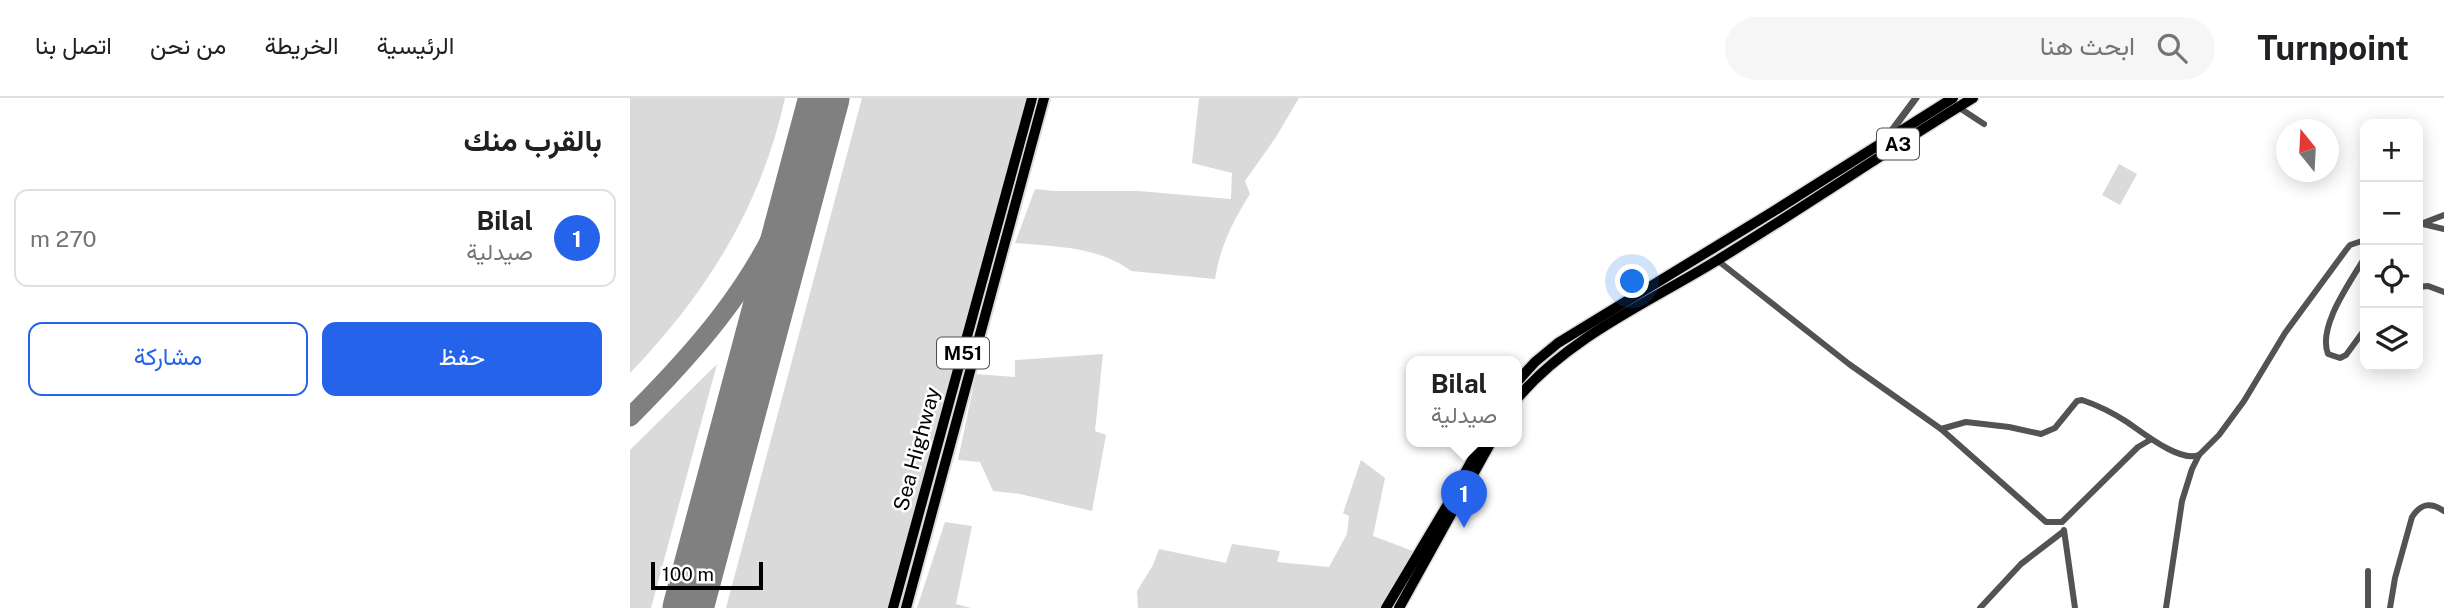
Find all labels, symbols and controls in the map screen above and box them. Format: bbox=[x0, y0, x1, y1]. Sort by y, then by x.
search box bbox=[1725, 17, 2215, 80]
icon: search bbox=[2153, 29, 2191, 67]
text: Turnpoint bbox=[2257, 29, 2409, 67]
text: ابحث هنا bbox=[2040, 30, 2135, 61]
text: اتصل بنا bbox=[35, 31, 112, 59]
text: من نحن bbox=[150, 31, 226, 59]
text: الخريطة bbox=[264, 31, 339, 59]
text: الرئيسية bbox=[377, 31, 454, 59]
north arrow bbox=[2276, 119, 2339, 182]
map controls bbox=[2360, 119, 2423, 371]
button: + bbox=[2360, 119, 2423, 182]
text: بالقرب منك bbox=[464, 122, 602, 158]
road number: A3 bbox=[1877, 128, 1919, 159]
button: − bbox=[2360, 182, 2423, 245]
text: Bilal bbox=[476, 205, 533, 236]
text: 270 m bbox=[30, 225, 97, 252]
text: 1 bbox=[572, 225, 582, 252]
text: صيدلية bbox=[466, 238, 533, 265]
button: locate bbox=[2360, 245, 2423, 308]
your location bbox=[1615, 264, 1649, 298]
button: layers bbox=[2360, 308, 2423, 371]
button: مشاركة bbox=[28, 322, 308, 396]
button: حفظ bbox=[322, 322, 602, 396]
road number: M51 bbox=[937, 338, 989, 368]
popup bbox=[1406, 356, 1522, 447]
text: Bilal bbox=[1431, 368, 1487, 399]
street label: Sea Highway bbox=[888, 384, 945, 514]
text: صيدلية bbox=[1431, 401, 1497, 428]
pin: 1 bbox=[1441, 470, 1487, 528]
scale bar bbox=[651, 559, 763, 591]
text: 100 m bbox=[662, 563, 714, 585]

